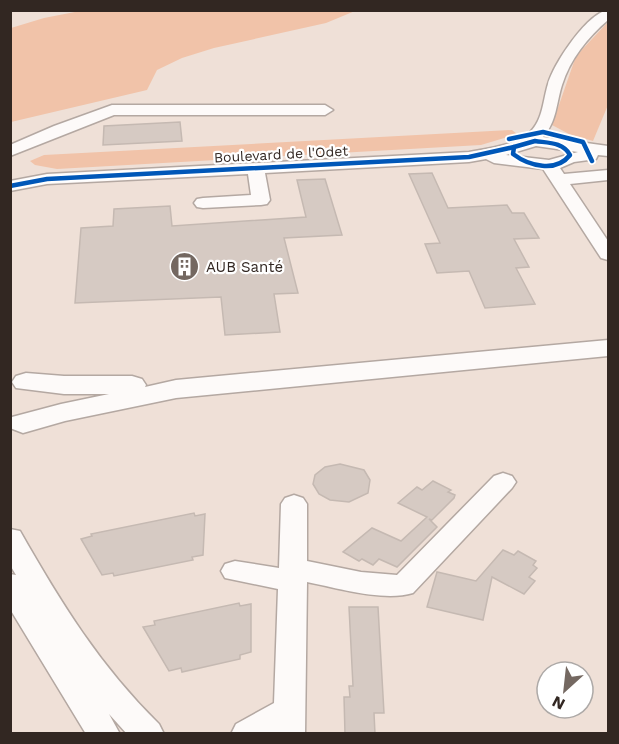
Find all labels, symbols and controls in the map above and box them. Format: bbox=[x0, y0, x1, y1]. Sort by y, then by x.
street label: Boulevard de l'Odet bbox=[214, 142, 349, 166]
building icon: AUB Santé bbox=[169, 251, 201, 283]
place label: AUB Santé bbox=[206, 258, 283, 276]
north arrow bbox=[535, 660, 595, 720]
text: N bbox=[549, 692, 568, 714]

